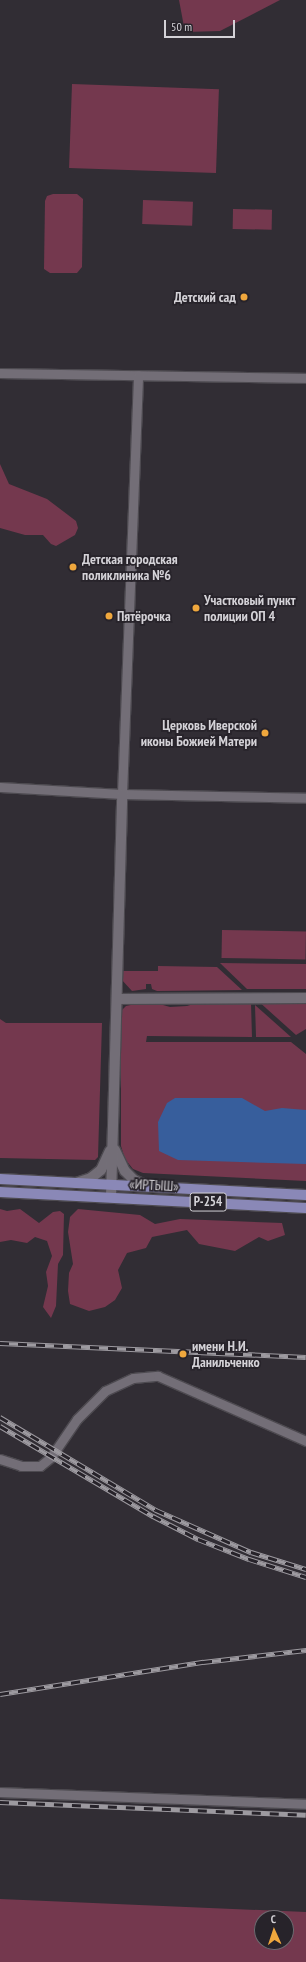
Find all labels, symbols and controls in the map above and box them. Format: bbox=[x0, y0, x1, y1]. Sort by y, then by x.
scale bar bbox=[166, 12, 237, 38]
text: 50 m bbox=[171, 19, 192, 34]
place label: Детский сад bbox=[174, 289, 236, 305]
marker: Детский сад bbox=[239, 292, 249, 302]
place label: Детская городская поликлиника №6 bbox=[82, 551, 178, 584]
marker: Детская городская поликлиника №6 bbox=[67, 561, 79, 573]
place label: Участковый пункт полиции ОП 4 bbox=[204, 592, 295, 624]
marker: Участковый пункт полиции ОП 4 bbox=[191, 603, 201, 613]
place label: Пятёрочка bbox=[117, 608, 171, 624]
marker: Пятёрочка bbox=[104, 611, 114, 621]
place label: Церковь Иверской иконы Божией Матери bbox=[141, 717, 257, 750]
marker: Церковь Иверской иконы Божией Матери bbox=[260, 728, 270, 738]
street label: «ИРТЫШ» bbox=[129, 1175, 179, 1195]
road number: Р-254 bbox=[189, 1191, 227, 1213]
place label: имени Н.И. Данильченко bbox=[192, 1338, 260, 1370]
marker: имени Н.И. Данильченко bbox=[177, 1348, 189, 1360]
north arrow bbox=[254, 1910, 294, 1950]
text: С bbox=[271, 1912, 276, 1926]

